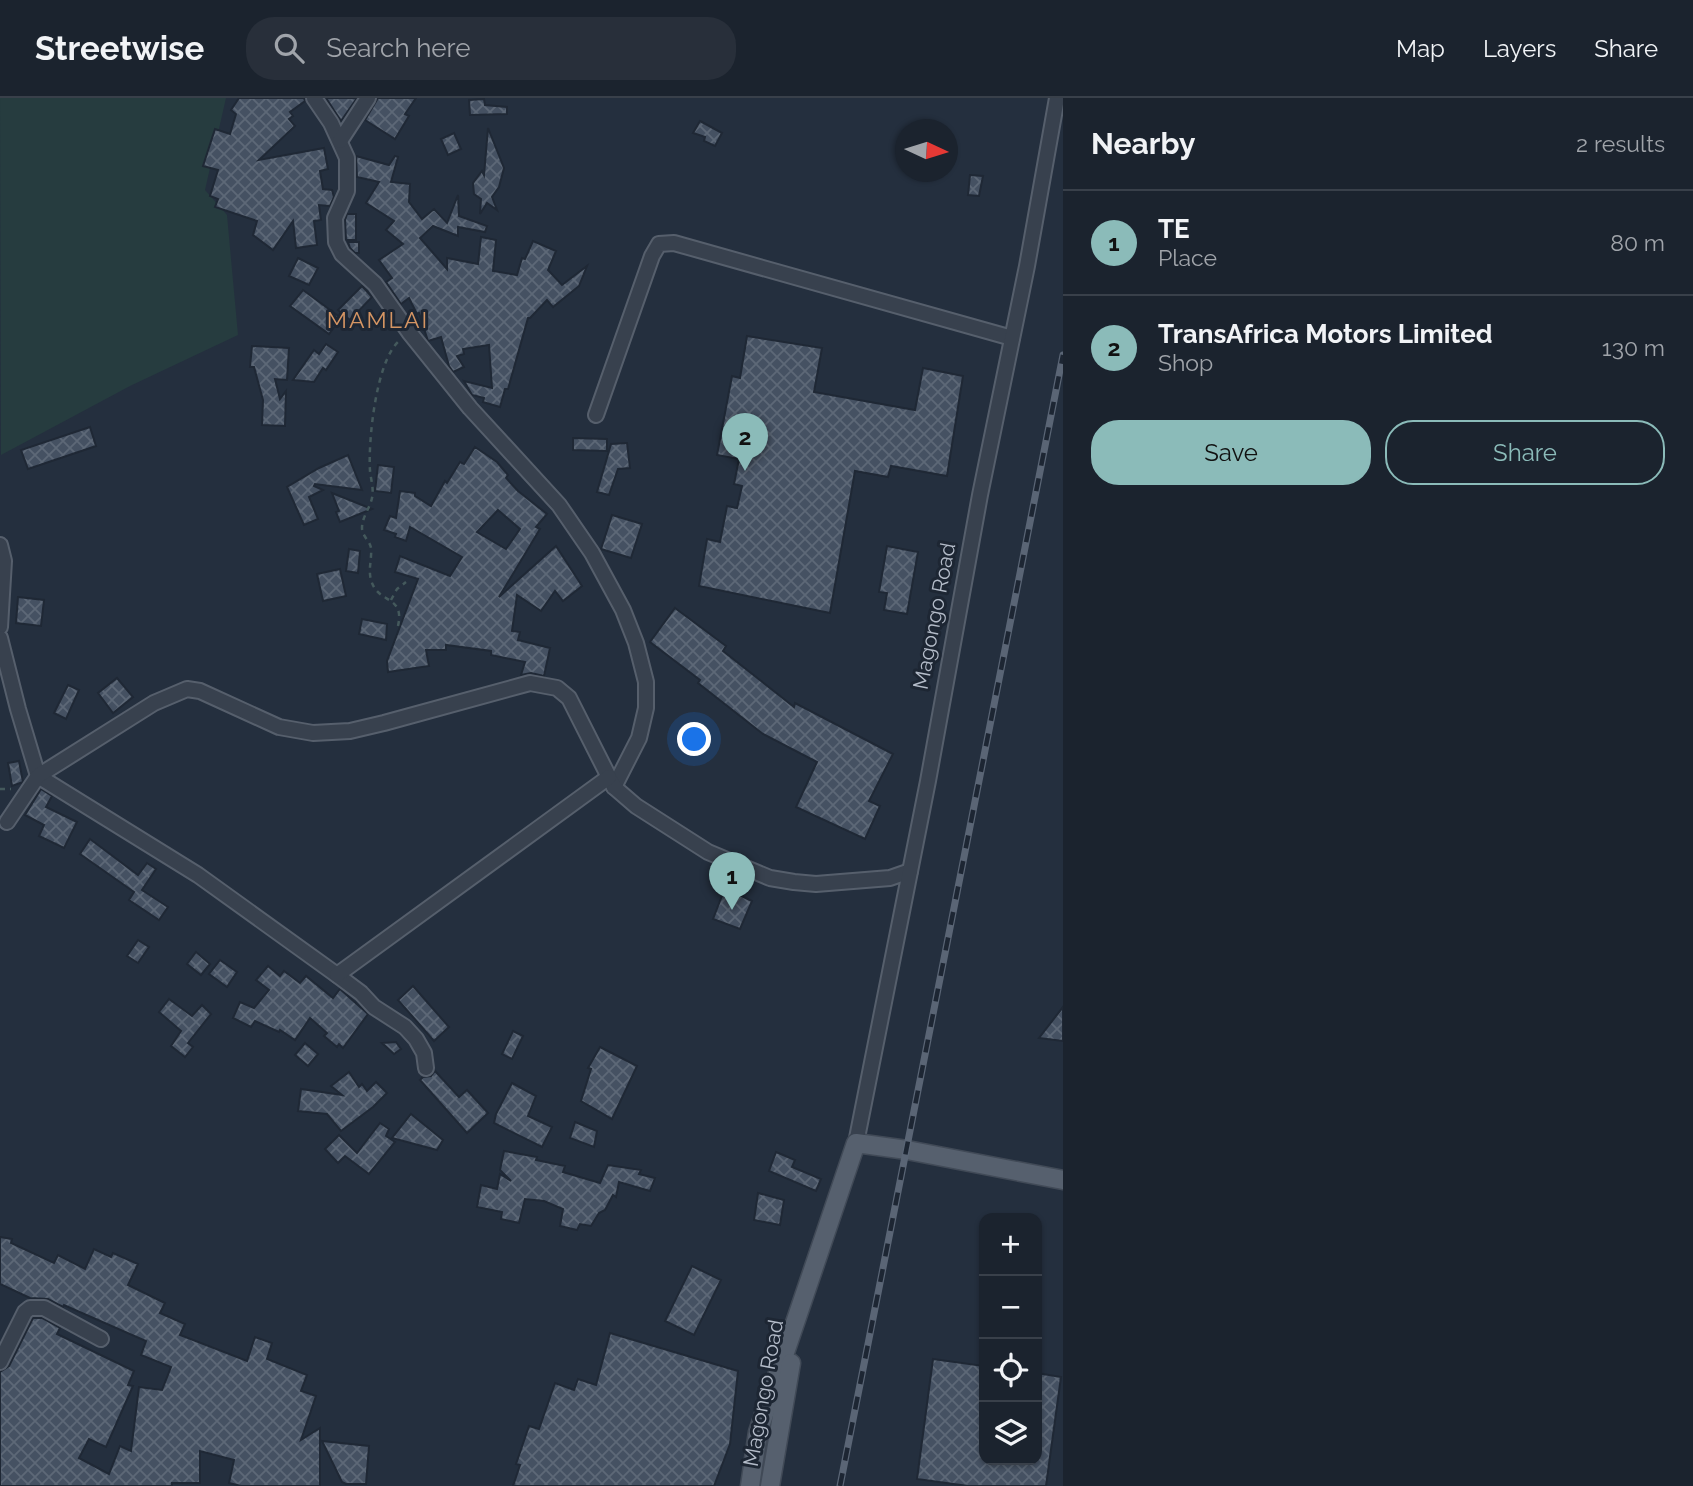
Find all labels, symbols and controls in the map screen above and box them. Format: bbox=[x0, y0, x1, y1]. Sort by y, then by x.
search box bbox=[246, 17, 736, 80]
text: Streetwise bbox=[35, 29, 204, 68]
icon: search bbox=[270, 29, 308, 67]
text: Search here bbox=[326, 33, 471, 63]
text: Map bbox=[1396, 34, 1445, 63]
text: Layers bbox=[1483, 34, 1556, 63]
text: Share bbox=[1594, 34, 1658, 63]
north arrow bbox=[895, 119, 958, 182]
text: Nearby bbox=[1091, 126, 1195, 161]
text: 2 results bbox=[1576, 130, 1665, 157]
text: TE bbox=[1158, 214, 1190, 244]
text: 1 bbox=[1108, 229, 1120, 256]
text: 80 m bbox=[1610, 229, 1665, 256]
text: Place bbox=[1158, 244, 1217, 271]
district label: MAMLAI bbox=[327, 306, 429, 333]
text: TransAfrica Motors Limited bbox=[1158, 319, 1493, 349]
text: 2 bbox=[1108, 334, 1120, 361]
text: 130 m bbox=[1602, 334, 1665, 361]
text: Shop bbox=[1158, 349, 1213, 376]
pin: 2 bbox=[722, 413, 768, 471]
button: Save bbox=[1091, 420, 1371, 485]
button: Share bbox=[1385, 420, 1665, 485]
street label: Magongo Road bbox=[908, 541, 960, 691]
your location bbox=[677, 722, 711, 756]
pin: 1 bbox=[709, 852, 755, 910]
map controls bbox=[979, 1213, 1042, 1465]
button: + bbox=[979, 1213, 1042, 1276]
button: − bbox=[979, 1276, 1042, 1339]
street label: Magongo Road bbox=[738, 1318, 788, 1468]
button: locate bbox=[979, 1339, 1042, 1402]
button: layers bbox=[979, 1402, 1042, 1465]

